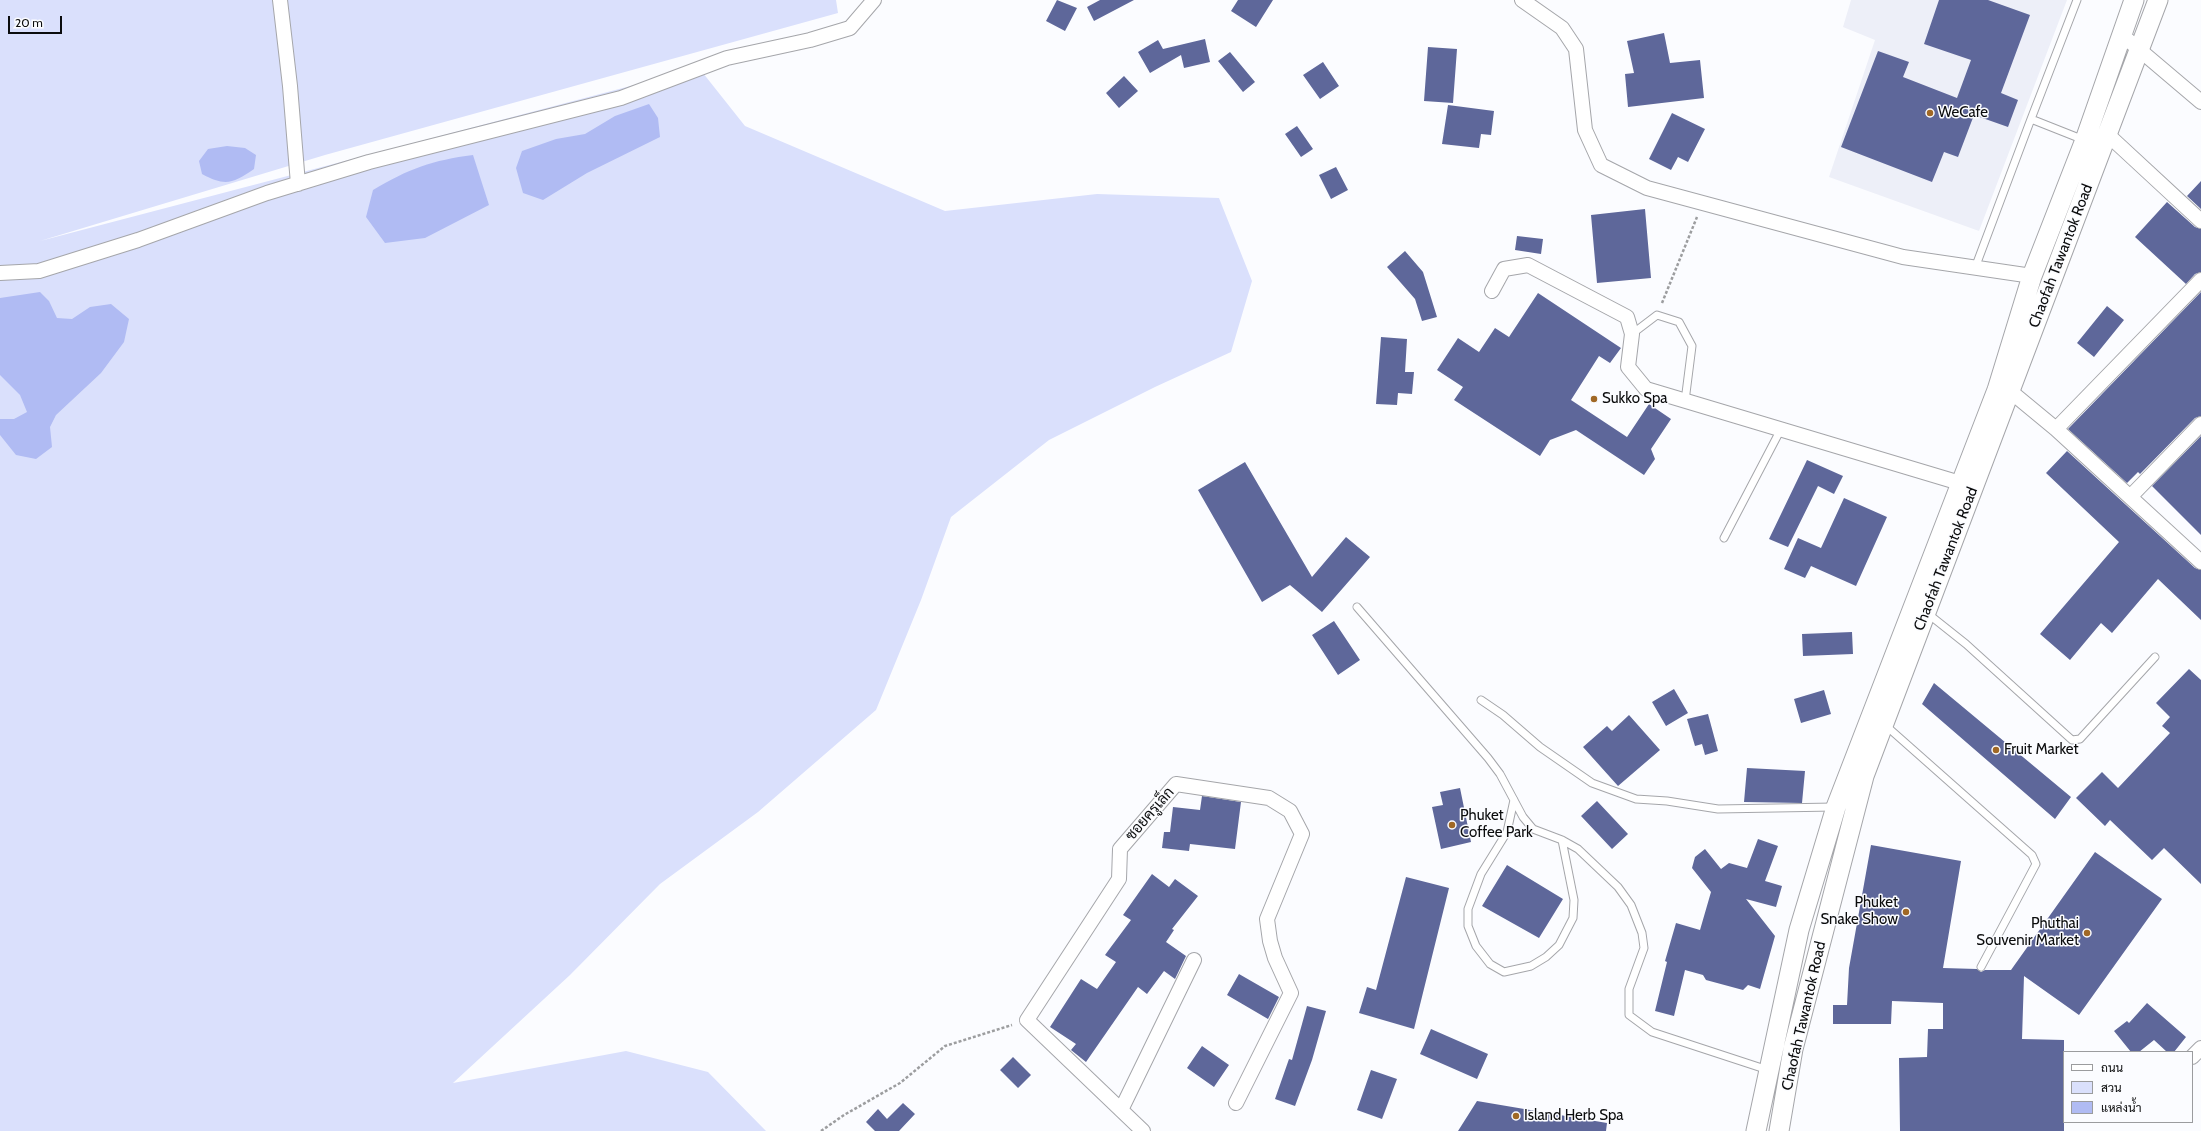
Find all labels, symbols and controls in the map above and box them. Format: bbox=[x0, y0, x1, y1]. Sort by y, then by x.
scale bar bbox=[10, 8, 64, 34]
text: 20 m bbox=[15, 15, 43, 30]
place label: WeCafe bbox=[1938, 104, 1988, 122]
marker: WeCafe bbox=[1925, 108, 1935, 118]
street label: Chaofah Tawantok Road bbox=[2025, 182, 2097, 330]
place label: Sukko Spa bbox=[1602, 390, 1667, 408]
marker: Sukko Spa bbox=[1589, 394, 1599, 404]
street label: Chaofah Tawantok Road bbox=[1910, 485, 1982, 633]
place label: Fruit Market bbox=[2004, 741, 2079, 759]
marker: Fruit Market bbox=[1991, 745, 2001, 755]
street label: ซอยครูเล็ก bbox=[1122, 784, 1178, 844]
place label: Phuket Coffee Park bbox=[1460, 807, 1533, 842]
marker: Phuket Coffee Park bbox=[1447, 820, 1457, 830]
place label: Phuket Snake Show bbox=[1820, 894, 1898, 929]
marker: Phuket Snake Show bbox=[1901, 907, 1911, 917]
place label: Phuthai Souvenir Market bbox=[1976, 915, 2079, 950]
marker: Phuthai Souvenir Market bbox=[2082, 928, 2092, 938]
street label: Chaofah Tawantok Road bbox=[1778, 940, 1830, 1092]
legend bbox=[2063, 1051, 2193, 1123]
text: ถนน bbox=[2101, 1060, 2123, 1075]
text: สวน bbox=[2101, 1080, 2122, 1095]
text: แหล่งน้ำ bbox=[2101, 1100, 2141, 1115]
place label: Island Herb Spa bbox=[1524, 1107, 1623, 1125]
marker: Island Herb Spa bbox=[1511, 1111, 1521, 1121]

